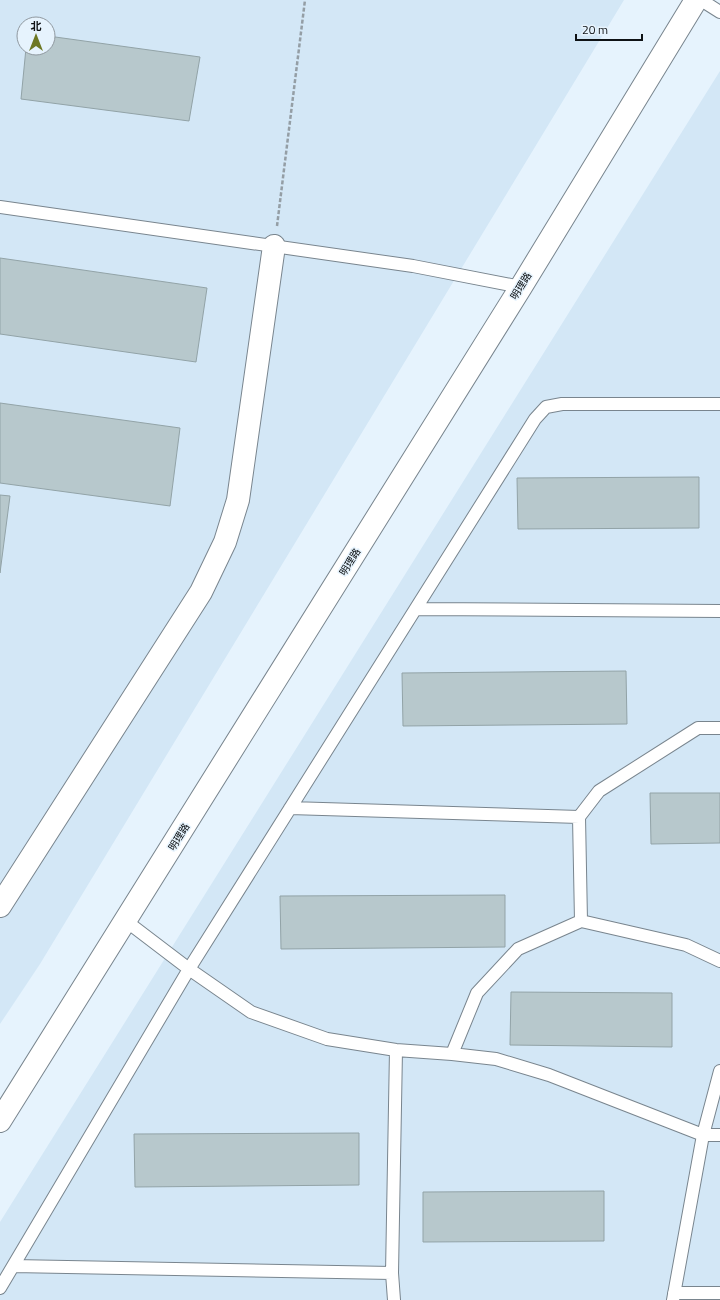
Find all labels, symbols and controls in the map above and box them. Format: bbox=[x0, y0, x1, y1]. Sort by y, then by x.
north arrow bbox=[16, 16, 56, 56]
scale bar bbox=[576, 16, 642, 42]
text: 北 bbox=[31, 18, 42, 34]
text: 20 m bbox=[582, 20, 608, 39]
street label: 明理路 bbox=[507, 269, 535, 303]
street label: 明理路 bbox=[336, 545, 364, 579]
street label: 明理路 bbox=[165, 820, 193, 854]

